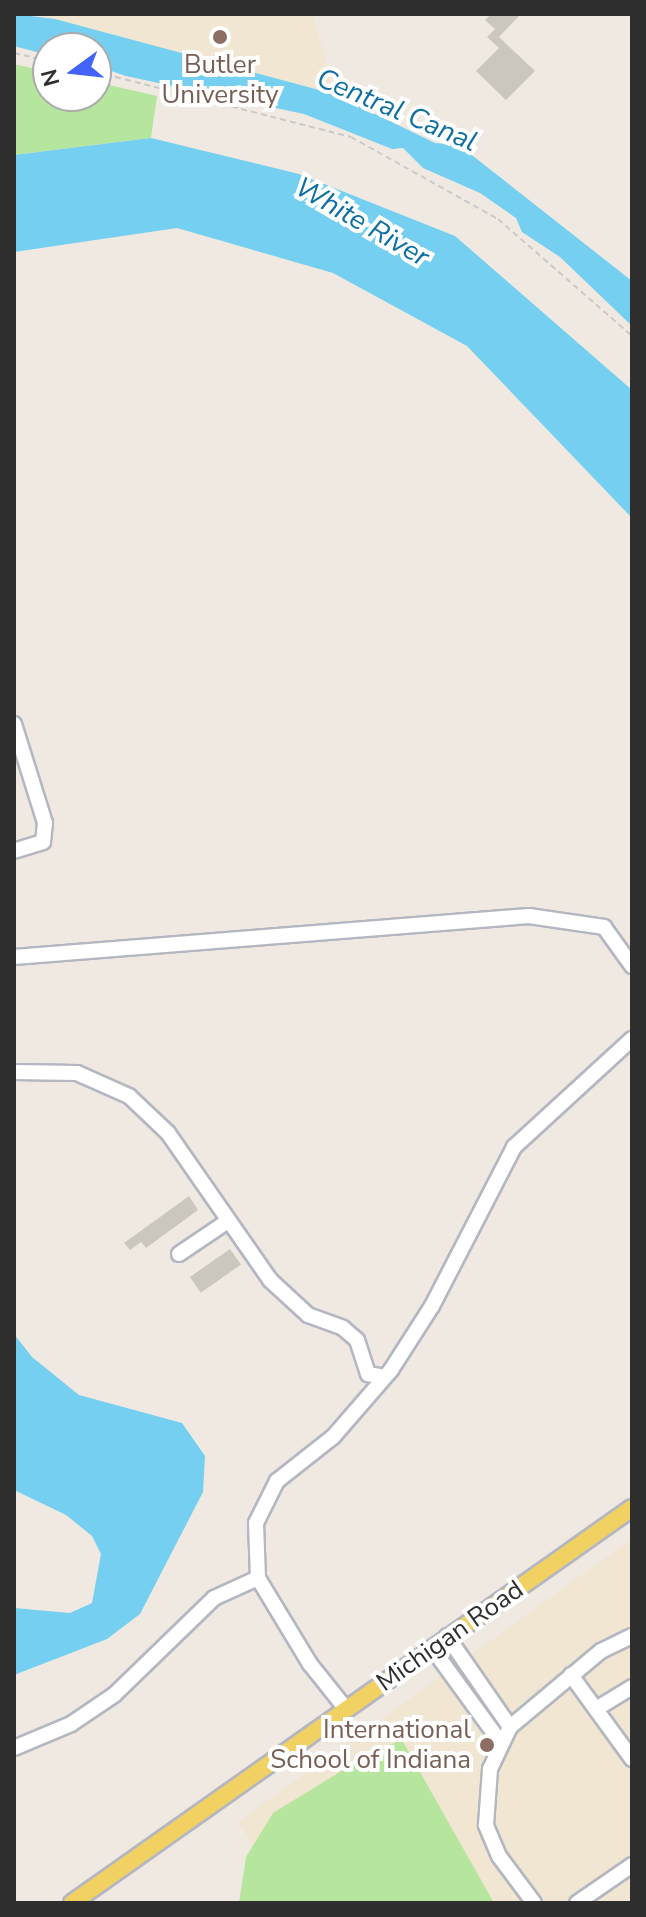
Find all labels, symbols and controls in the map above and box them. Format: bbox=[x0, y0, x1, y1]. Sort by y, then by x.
marker: Butler University bbox=[211, 28, 229, 46]
north arrow bbox=[32, 32, 112, 112]
place label: Butler University bbox=[161, 49, 279, 110]
water label: Central Canal bbox=[312, 61, 482, 159]
text: N bbox=[34, 66, 67, 90]
water label: White River bbox=[289, 170, 435, 274]
street label: Michigan Road bbox=[371, 1574, 529, 1698]
place label: International School of Indiana bbox=[270, 1714, 471, 1776]
marker: International School of Indiana bbox=[478, 1736, 496, 1754]

